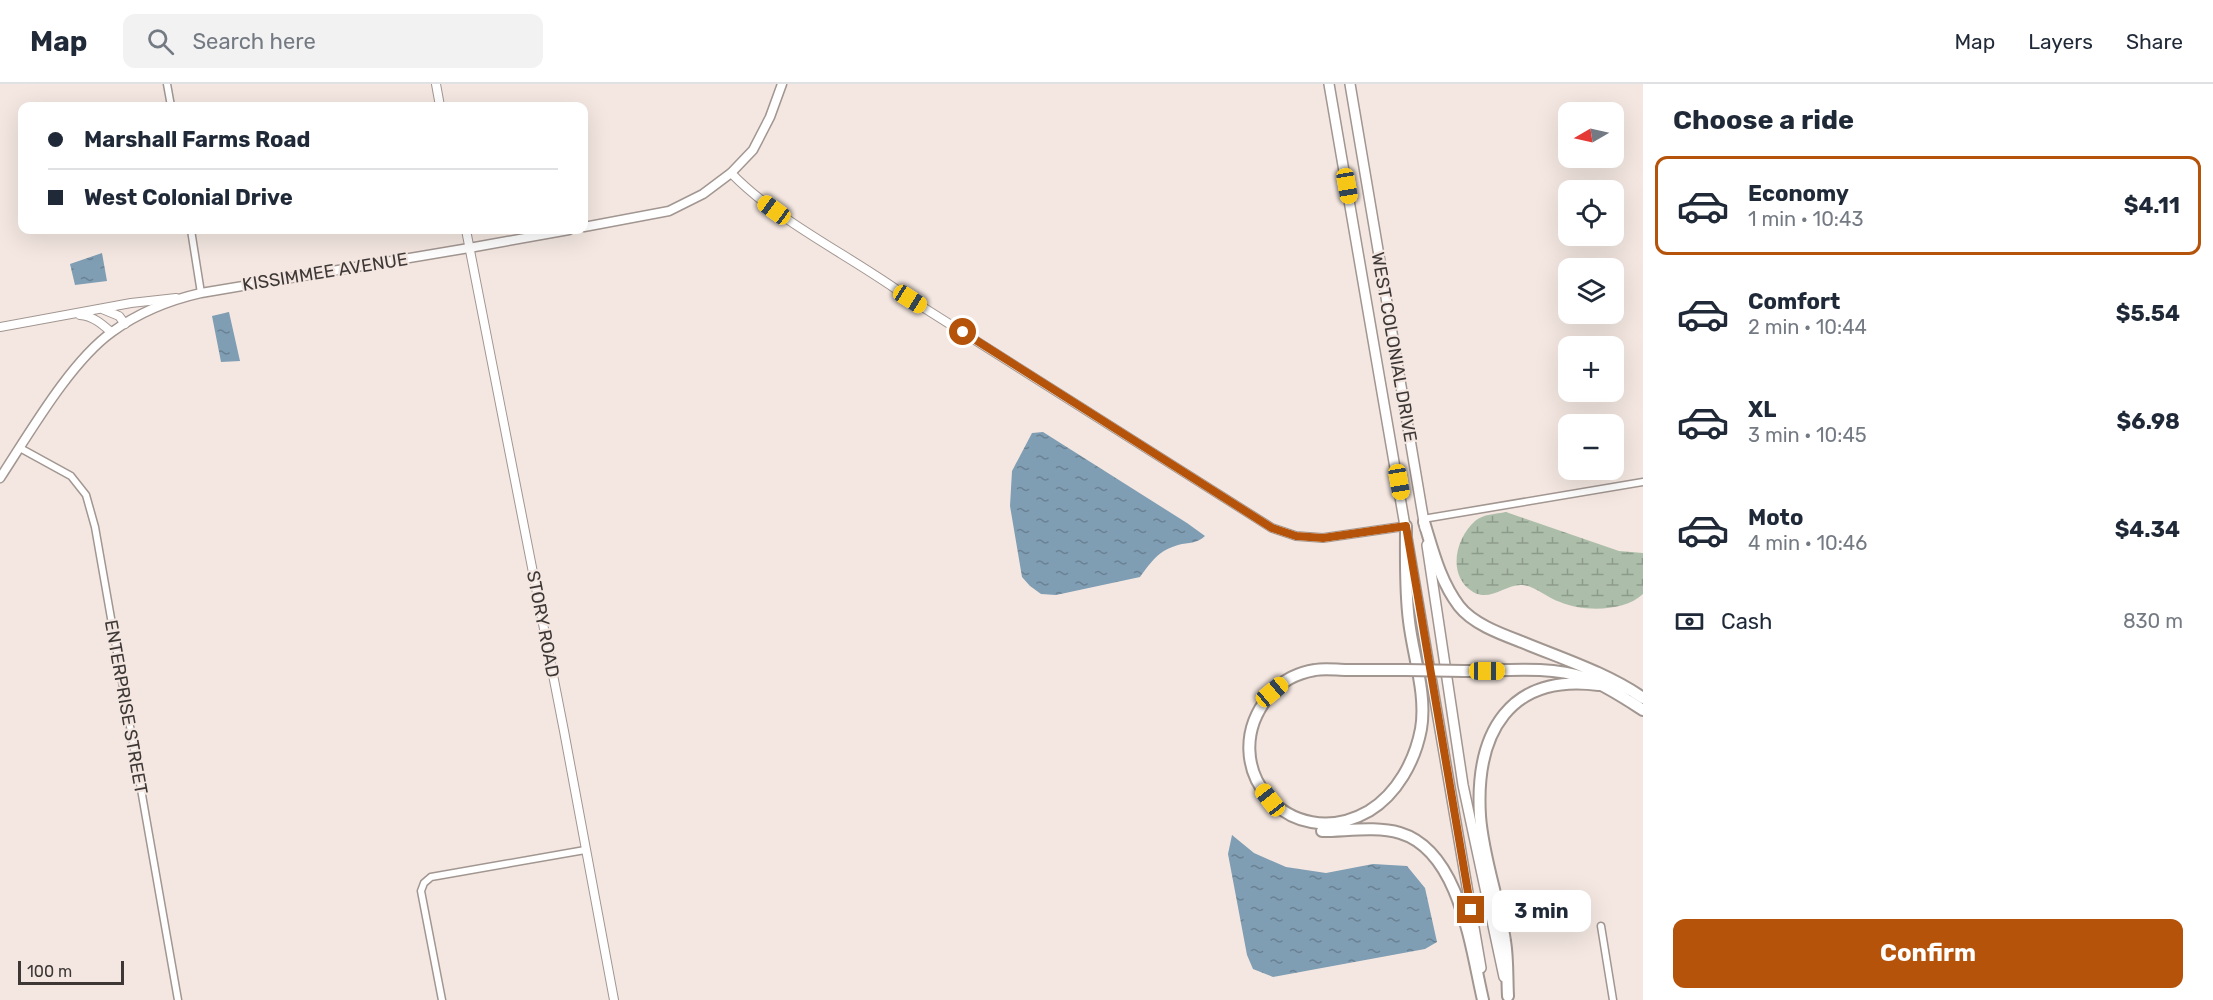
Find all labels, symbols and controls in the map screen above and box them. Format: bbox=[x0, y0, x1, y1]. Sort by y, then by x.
search box bbox=[123, 14, 543, 68]
text: Map bbox=[30, 25, 87, 58]
icon: search bbox=[144, 25, 177, 58]
text: Search here bbox=[192, 28, 316, 55]
text: Map bbox=[1954, 29, 1995, 54]
text: Layers bbox=[2028, 29, 2093, 54]
text: Share bbox=[2126, 29, 2183, 54]
north arrow bbox=[1558, 102, 1624, 168]
map controls bbox=[1558, 102, 1624, 480]
text: Choose a ride bbox=[1673, 104, 1854, 136]
text: Marshall Farms Road bbox=[84, 126, 310, 153]
car bbox=[1335, 167, 1359, 205]
icon: car bbox=[1676, 179, 1730, 233]
button: locate bbox=[1558, 180, 1624, 246]
text: Economy bbox=[1748, 180, 1849, 207]
text: West Colonial Drive bbox=[84, 184, 293, 211]
car bbox=[754, 192, 794, 228]
text: $4.11 bbox=[2124, 192, 2180, 219]
text: 1 min · 10:43 bbox=[1748, 207, 1863, 231]
street label: KISSIMMEE AVENUE bbox=[241, 248, 409, 296]
street label: WEST COLONIAL DRIVE bbox=[1366, 250, 1422, 444]
button: layers bbox=[1558, 258, 1624, 324]
car bbox=[890, 282, 930, 316]
icon: car bbox=[1676, 287, 1730, 341]
text: Comfort bbox=[1748, 288, 1840, 315]
text: $5.54 bbox=[2116, 300, 2180, 327]
text: 2 min · 10:44 bbox=[1748, 315, 1867, 339]
route start bbox=[949, 318, 976, 345]
button: + bbox=[1558, 336, 1624, 402]
icon: car bbox=[1676, 395, 1730, 449]
text: XL bbox=[1748, 396, 1776, 423]
text: $6.98 bbox=[2117, 408, 2180, 435]
button: − bbox=[1558, 414, 1624, 480]
text: 3 min · 10:45 bbox=[1748, 423, 1867, 447]
car bbox=[1387, 463, 1411, 501]
icon: car bbox=[1676, 503, 1730, 557]
text: Moto bbox=[1748, 504, 1803, 531]
text: $4.34 bbox=[2115, 516, 2180, 543]
text: 4 min · 10:46 bbox=[1748, 531, 1867, 555]
street label: STORY ROAD bbox=[522, 569, 564, 679]
icon: cash bbox=[1673, 605, 1706, 638]
text: Cash bbox=[1721, 608, 1772, 635]
text: 830 m bbox=[2123, 609, 2183, 633]
street label: ENTERPRISE STREET bbox=[100, 618, 152, 796]
car bbox=[1469, 662, 1505, 680]
car bbox=[1252, 674, 1292, 710]
car bbox=[1252, 780, 1288, 820]
callout: 3 min bbox=[1492, 889, 1591, 931]
route end bbox=[1457, 896, 1484, 923]
text: 3 min bbox=[1514, 899, 1569, 923]
button: Confirm bbox=[1673, 919, 2183, 988]
scale bar bbox=[18, 958, 124, 986]
text: 100 m bbox=[27, 962, 72, 981]

